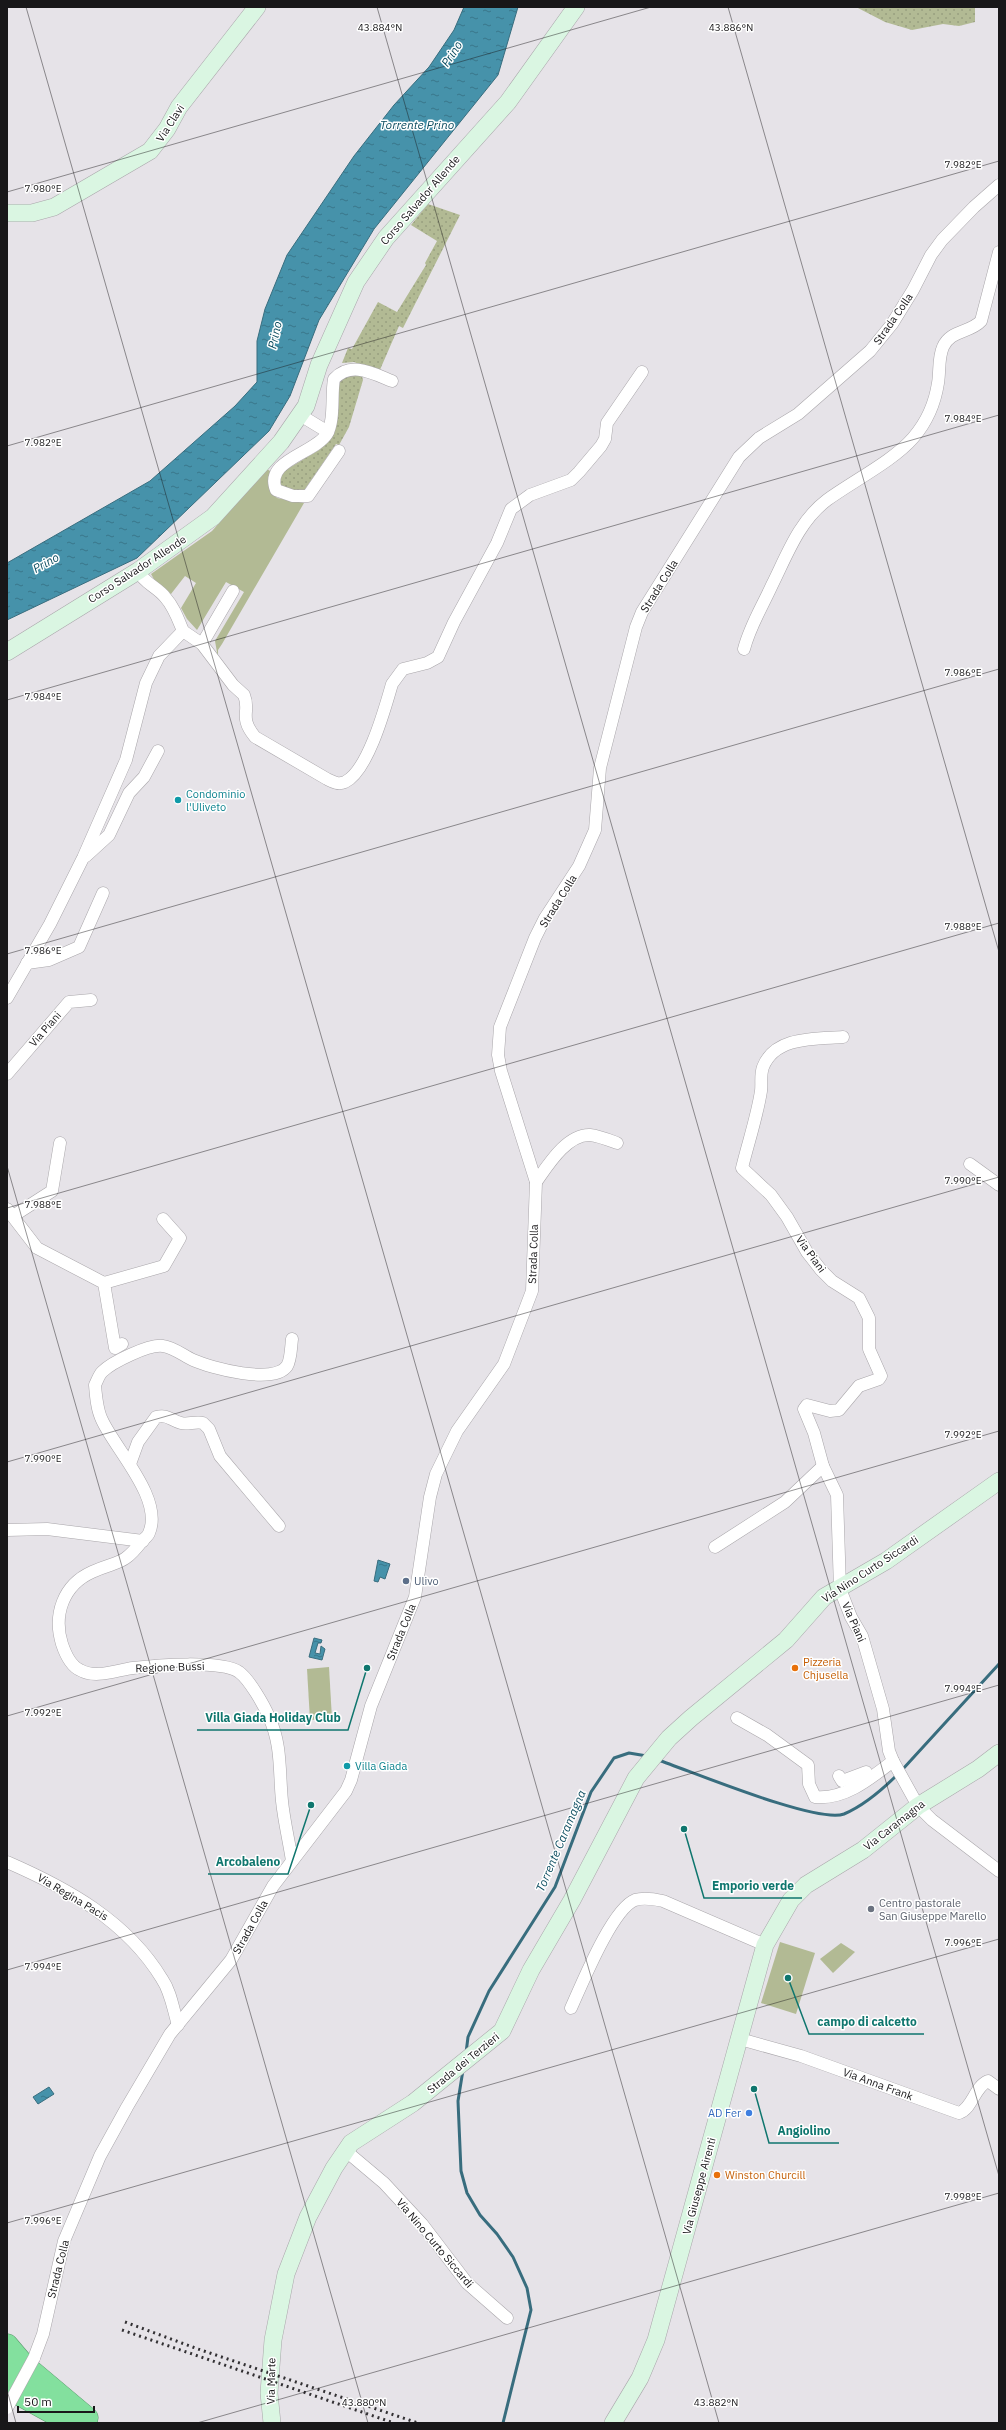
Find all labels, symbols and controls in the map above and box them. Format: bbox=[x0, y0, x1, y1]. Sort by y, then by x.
text: 43.884°N bbox=[358, 21, 402, 34]
text: 43.886°N bbox=[709, 21, 753, 34]
water label: Prino bbox=[438, 38, 466, 69]
street label: Via Clavi bbox=[153, 102, 187, 144]
water label: Torrente Prino bbox=[380, 117, 455, 132]
street label: Corso Salvador Allende bbox=[377, 152, 463, 248]
text: 7.982°E bbox=[944, 158, 982, 171]
text: 7.980°E bbox=[24, 182, 62, 195]
street label: Strada Colla bbox=[870, 290, 916, 347]
water label: Prino bbox=[264, 319, 285, 350]
text: 7.984°E bbox=[944, 412, 982, 425]
text: 7.982°E bbox=[24, 436, 62, 449]
street label: Corso Salvador Allende bbox=[85, 532, 189, 606]
water label: Prino bbox=[30, 549, 62, 576]
street label: Strada Colla bbox=[637, 557, 681, 615]
text: 7.986°E bbox=[944, 666, 982, 679]
text: 7.984°E bbox=[24, 690, 62, 703]
place label: Condominio l'Uliveto bbox=[186, 787, 245, 814]
marker: Condominio l'Uliveto bbox=[173, 795, 183, 805]
street label: Strada Colla bbox=[536, 872, 580, 930]
text: 7.988°E bbox=[944, 920, 982, 933]
text: 7.986°E bbox=[24, 944, 62, 957]
street label: Via Piani bbox=[26, 1008, 64, 1050]
text: 7.990°E bbox=[944, 1174, 982, 1187]
text: 7.988°E bbox=[24, 1198, 62, 1211]
street label: Strada Colla bbox=[525, 1224, 541, 1284]
street label: Via Piani bbox=[793, 1233, 829, 1275]
text: 7.992°E bbox=[944, 1428, 982, 1441]
text: 7.990°E bbox=[24, 1452, 62, 1465]
street label: Via Nino Curto Siccardi bbox=[819, 1533, 921, 1605]
place label: Ulivo bbox=[414, 1574, 439, 1588]
marker: Ulivo bbox=[401, 1576, 411, 1586]
street label: Via Piani bbox=[839, 1600, 869, 1644]
street label: Strada Colla bbox=[383, 1602, 419, 1662]
place label: Pizzeria Chjusella bbox=[803, 1655, 848, 1682]
street label: Regione Bussi bbox=[135, 1659, 205, 1675]
marker: Pizzeria Chjusella bbox=[790, 1663, 800, 1673]
text: 7.994°E bbox=[944, 1682, 982, 1695]
text: 7.992°E bbox=[24, 1706, 62, 1719]
callout: Villa Giada Holiday Club bbox=[197, 1706, 348, 1730]
text: Villa Giada Holiday Club bbox=[205, 1710, 341, 1725]
place label: Villa Giada bbox=[355, 1759, 407, 1773]
marker: Villa Giada bbox=[342, 1761, 352, 1771]
water label: Torrente Caramagna bbox=[532, 1788, 589, 1894]
street label: Via Caramagna bbox=[861, 1797, 928, 1853]
callout: Arcobaleno bbox=[208, 1850, 288, 1874]
text: Arcobaleno bbox=[216, 1854, 280, 1869]
street label: Via Regina Pacis bbox=[35, 1870, 111, 1924]
callout: Emporio verde bbox=[704, 1874, 802, 1898]
text: Emporio verde bbox=[712, 1878, 794, 1893]
place label: Centro pastorale San Giuseppe Marello bbox=[879, 1896, 986, 1923]
street label: Strada Colla bbox=[229, 1897, 271, 1957]
marker: Centro pastorale San Giuseppe Marello bbox=[866, 1904, 876, 1914]
text: 7.996°E bbox=[944, 1936, 982, 1949]
text: 7.994°E bbox=[24, 1960, 62, 1973]
callout: campo di calcetto bbox=[809, 2010, 924, 2034]
text: campo di calcetto bbox=[817, 2014, 917, 2029]
street label: Strada dei Terzieri bbox=[424, 2030, 502, 2096]
street label: Via Anna Frank bbox=[841, 2065, 915, 2103]
place label: AD Fer bbox=[708, 2106, 741, 2120]
marker: AD Fer bbox=[744, 2108, 754, 2118]
callout: Angiolino bbox=[769, 2119, 839, 2143]
text: Angiolino bbox=[777, 2123, 831, 2138]
street label: Via Giuseppe Airenti bbox=[679, 2136, 719, 2236]
place label: Winston Churcill bbox=[725, 2168, 805, 2182]
marker: Winston Churcill bbox=[712, 2170, 722, 2180]
text: 7.998°E bbox=[944, 2190, 982, 2203]
street label: Via Nino Curto Siccardi bbox=[394, 2195, 476, 2291]
text: 7.996°E bbox=[24, 2214, 62, 2227]
street label: Strada Colla bbox=[44, 2238, 72, 2300]
street label: Via Marte bbox=[264, 2358, 278, 2404]
scale bar bbox=[18, 2388, 94, 2414]
text: 50 m bbox=[24, 2394, 52, 2409]
text: 43.880°N bbox=[342, 2396, 386, 2409]
text: 43.882°N bbox=[694, 2396, 738, 2409]

